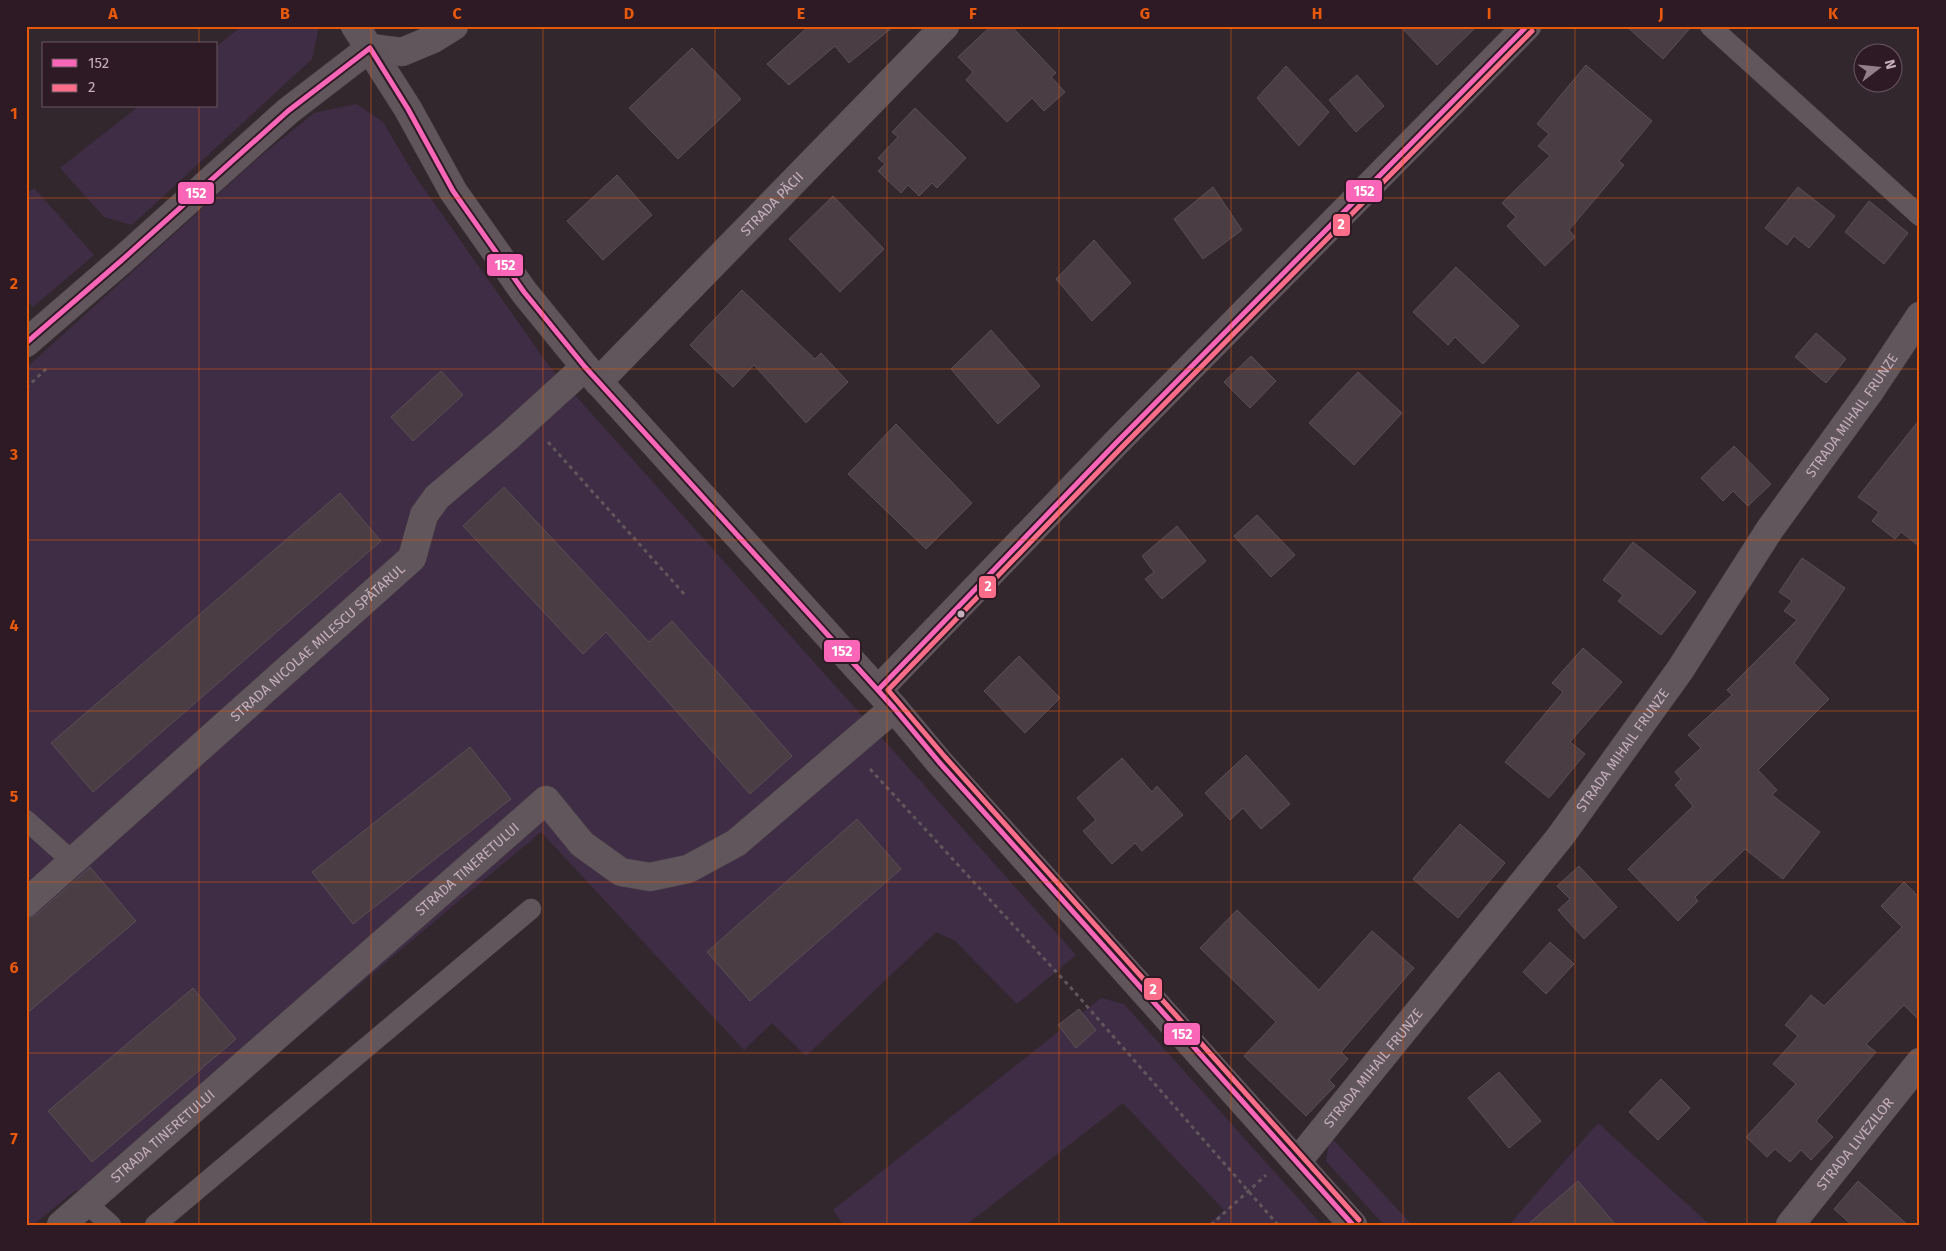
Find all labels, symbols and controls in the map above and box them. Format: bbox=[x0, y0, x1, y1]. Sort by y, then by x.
text: A bbox=[107, 4, 118, 23]
text: B bbox=[280, 4, 290, 23]
text: C bbox=[452, 4, 462, 23]
text: D bbox=[624, 4, 634, 23]
text: E bbox=[797, 4, 805, 23]
text: F bbox=[969, 4, 977, 23]
text: G bbox=[1140, 4, 1150, 23]
text: H bbox=[1312, 4, 1322, 23]
text: I bbox=[1487, 4, 1491, 23]
text: J bbox=[1657, 4, 1664, 23]
text: K bbox=[1828, 4, 1839, 23]
legend bbox=[42, 42, 218, 108]
north arrow bbox=[1854, 42, 1904, 92]
text: 152 bbox=[88, 54, 109, 72]
text: N bbox=[1881, 58, 1899, 71]
text: 2 bbox=[88, 78, 95, 96]
text: 1 bbox=[10, 104, 18, 123]
street label: STRADA PĂCII bbox=[737, 168, 807, 239]
line badge: 152 bbox=[1345, 179, 1383, 203]
line badge: 152 bbox=[177, 181, 215, 205]
text: 152 bbox=[1353, 183, 1375, 200]
text: 152 bbox=[185, 185, 207, 202]
line badge: 2 bbox=[1332, 213, 1351, 237]
text: 2 bbox=[1337, 216, 1345, 233]
line badge: 152 bbox=[486, 253, 524, 277]
text: 152 bbox=[494, 257, 516, 274]
text: 2 bbox=[10, 274, 18, 293]
street label: STRADA MIHAIL FRUNZE bbox=[1802, 350, 1901, 481]
text: 3 bbox=[9, 445, 18, 464]
street label: STRADA NICOLAE MILESCU SPĂTARUL bbox=[227, 560, 408, 725]
line badge: 2 bbox=[978, 575, 997, 599]
text: 2 bbox=[984, 578, 992, 595]
unlabelled marker bbox=[956, 609, 966, 619]
text: 4 bbox=[9, 616, 19, 635]
line badge: 152 bbox=[823, 639, 861, 663]
text: 152 bbox=[831, 643, 853, 660]
street label: STRADA MIHAIL FRUNZE bbox=[1572, 685, 1673, 815]
text: 5 bbox=[10, 787, 19, 806]
street label: STRADA TINERETULUI bbox=[412, 819, 523, 919]
text: 6 bbox=[9, 958, 19, 977]
line badge: 2 bbox=[1143, 977, 1163, 1001]
text: 2 bbox=[1149, 981, 1157, 998]
street label: STRADA MIHAIL FRUNZE bbox=[1320, 1005, 1426, 1131]
line badge: 152 bbox=[1163, 1022, 1201, 1046]
text: 152 bbox=[1171, 1026, 1193, 1043]
street label: STRADA TINERETULUI bbox=[107, 1086, 218, 1186]
street label: STRADA LIVEZILOR bbox=[1813, 1093, 1897, 1194]
text: 7 bbox=[10, 1129, 18, 1148]

